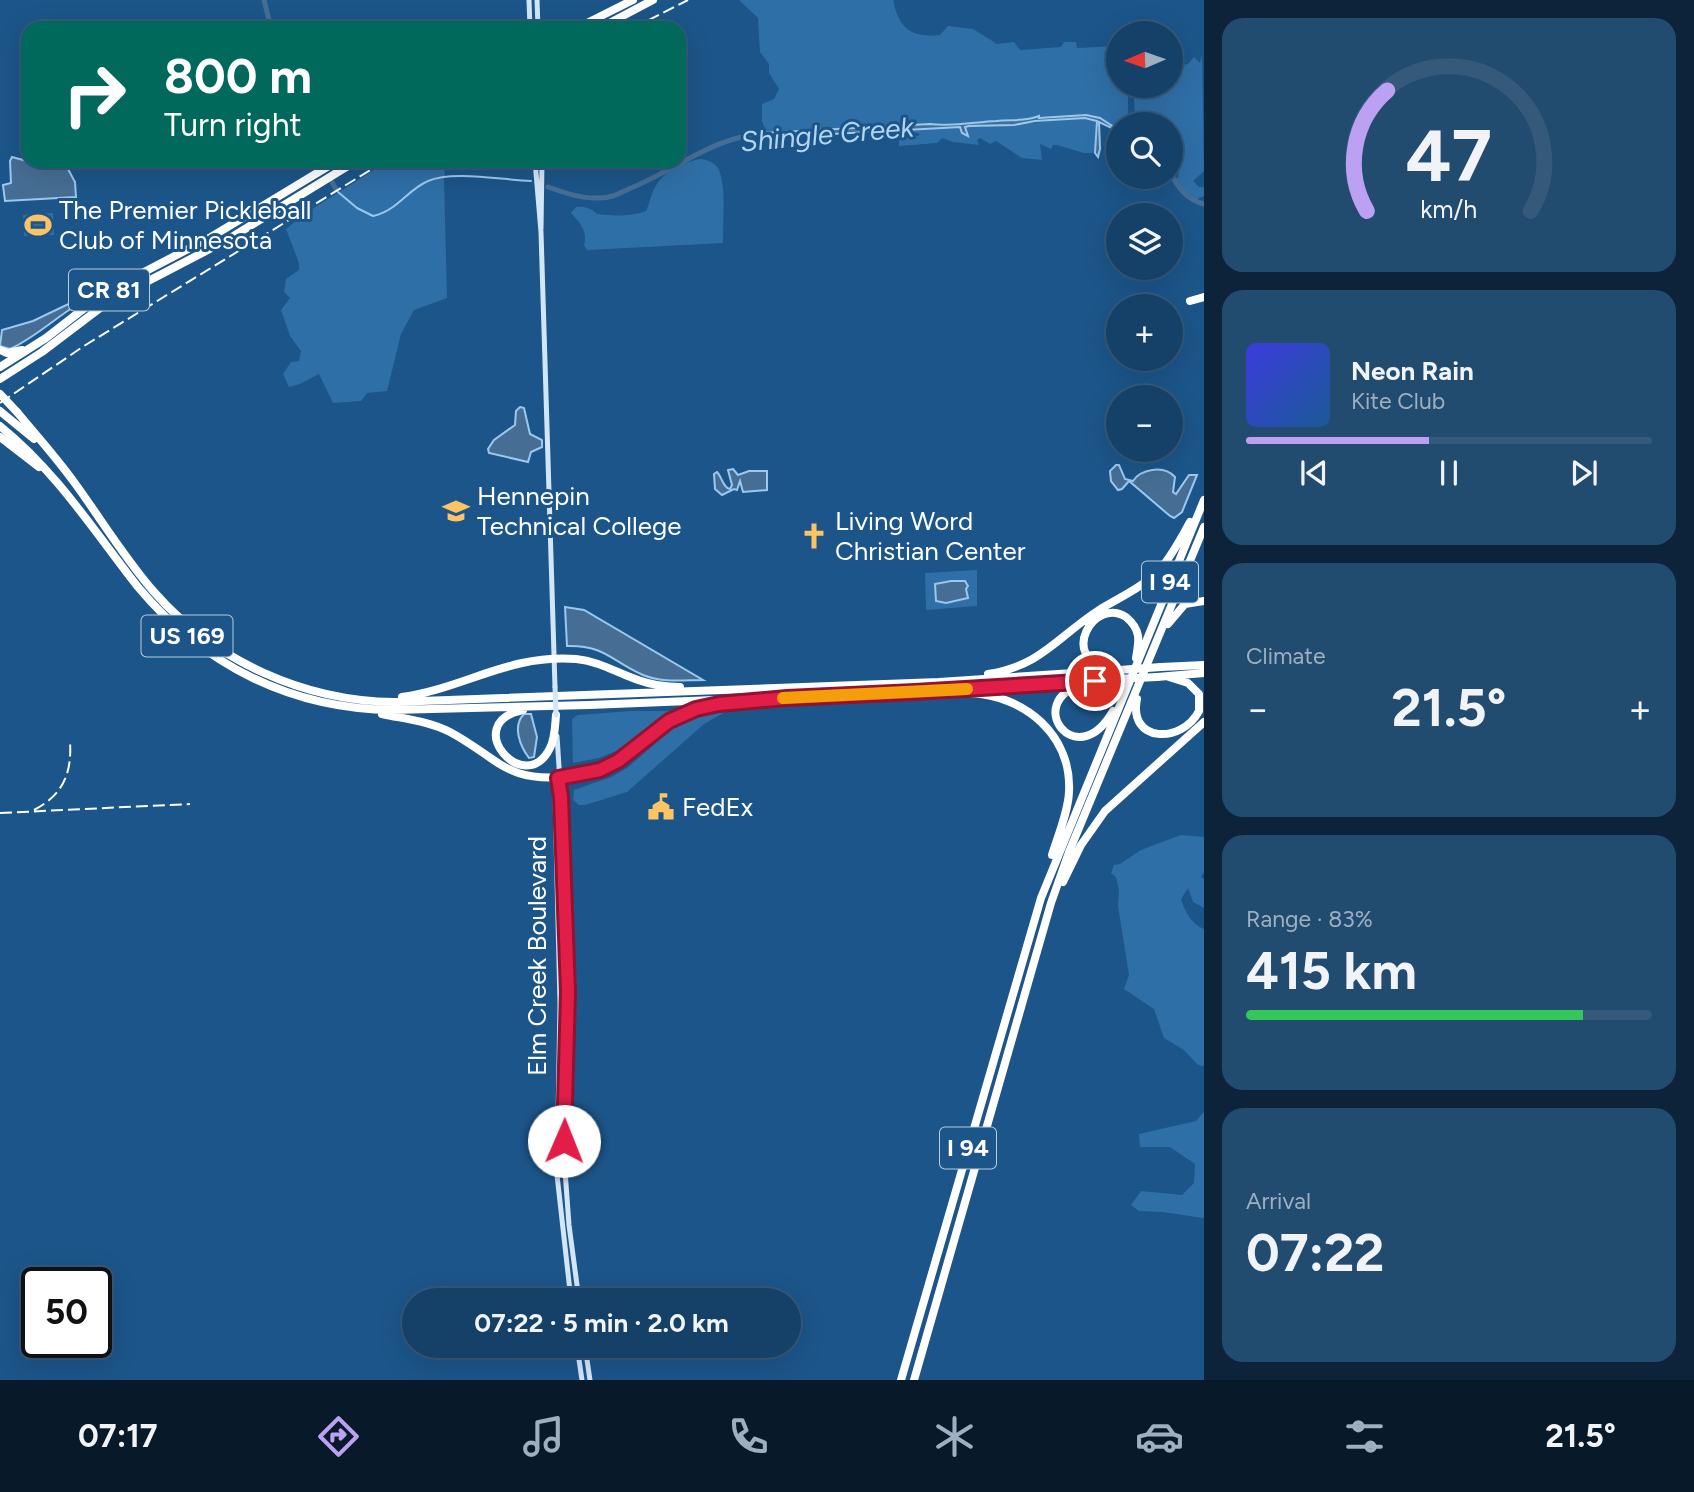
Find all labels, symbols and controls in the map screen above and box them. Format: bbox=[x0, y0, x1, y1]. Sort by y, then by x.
north arrow bbox=[1106, 21, 1183, 98]
map controls bbox=[1106, 21, 1183, 462]
text: 800 m bbox=[164, 46, 312, 105]
icon: right bbox=[49, 49, 140, 140]
text: Turn right bbox=[164, 106, 302, 144]
water label: Shingle Creek bbox=[739, 109, 916, 159]
button: search bbox=[1106, 112, 1183, 189]
text: 47 bbox=[1406, 113, 1492, 200]
place label: The Premier Pickleball Club of Minnesota bbox=[59, 194, 312, 256]
text: km/h bbox=[1420, 194, 1478, 224]
button: layers bbox=[1106, 203, 1183, 280]
sports icon: The Premier Pickleball Club of Minnesota bbox=[23, 210, 53, 240]
road number: CR 81 bbox=[69, 270, 149, 310]
button: + bbox=[1106, 294, 1183, 371]
text: Neon Rain bbox=[1351, 355, 1474, 387]
button: − bbox=[1106, 385, 1183, 462]
text: Kite Club bbox=[1351, 387, 1445, 415]
icon: previous bbox=[1295, 454, 1333, 492]
icon: pause bbox=[1430, 454, 1468, 492]
icon: next bbox=[1565, 454, 1603, 492]
place label: Hennepin Technical College bbox=[477, 480, 681, 542]
school or university icon: Hennepin Technical College bbox=[441, 496, 471, 526]
place label: Living Word Christian Center bbox=[835, 505, 1026, 567]
church icon: Living Word Christian Center bbox=[799, 521, 829, 551]
road number: I 94 bbox=[1142, 562, 1198, 602]
road number: US 169 bbox=[142, 616, 232, 656]
text: Climate bbox=[1246, 642, 1325, 670]
pin bbox=[1065, 651, 1125, 711]
icon: arrive bbox=[1076, 662, 1114, 700]
text: 21.5° bbox=[1392, 677, 1506, 739]
text: − bbox=[1246, 686, 1270, 732]
text: + bbox=[1628, 686, 1652, 732]
place label: FedEx bbox=[682, 791, 754, 823]
public building icon: FedEx bbox=[646, 792, 676, 822]
street label: Elm Creek Boulevard bbox=[521, 836, 553, 1076]
text: Range · 83% bbox=[1246, 905, 1373, 933]
text: 415 km bbox=[1246, 940, 1417, 1002]
position arrow bbox=[527, 1104, 601, 1178]
road number: I 94 bbox=[940, 1128, 996, 1168]
text: Arrival bbox=[1246, 1187, 1311, 1215]
text: 07:22 bbox=[1246, 1222, 1384, 1284]
speed limit sign: 50 bbox=[21, 1267, 112, 1358]
text: 07:22 · 5 min · 2.0 km bbox=[474, 1307, 729, 1339]
icon: directions bbox=[314, 1412, 363, 1461]
icon: music bbox=[519, 1412, 568, 1461]
icon: phone bbox=[724, 1412, 773, 1461]
icon: climate bbox=[930, 1412, 979, 1461]
icon: car bbox=[1135, 1412, 1184, 1461]
icon: filters bbox=[1340, 1412, 1389, 1461]
text: 07:17 bbox=[78, 1417, 158, 1455]
text: 21.5° bbox=[1545, 1417, 1616, 1455]

